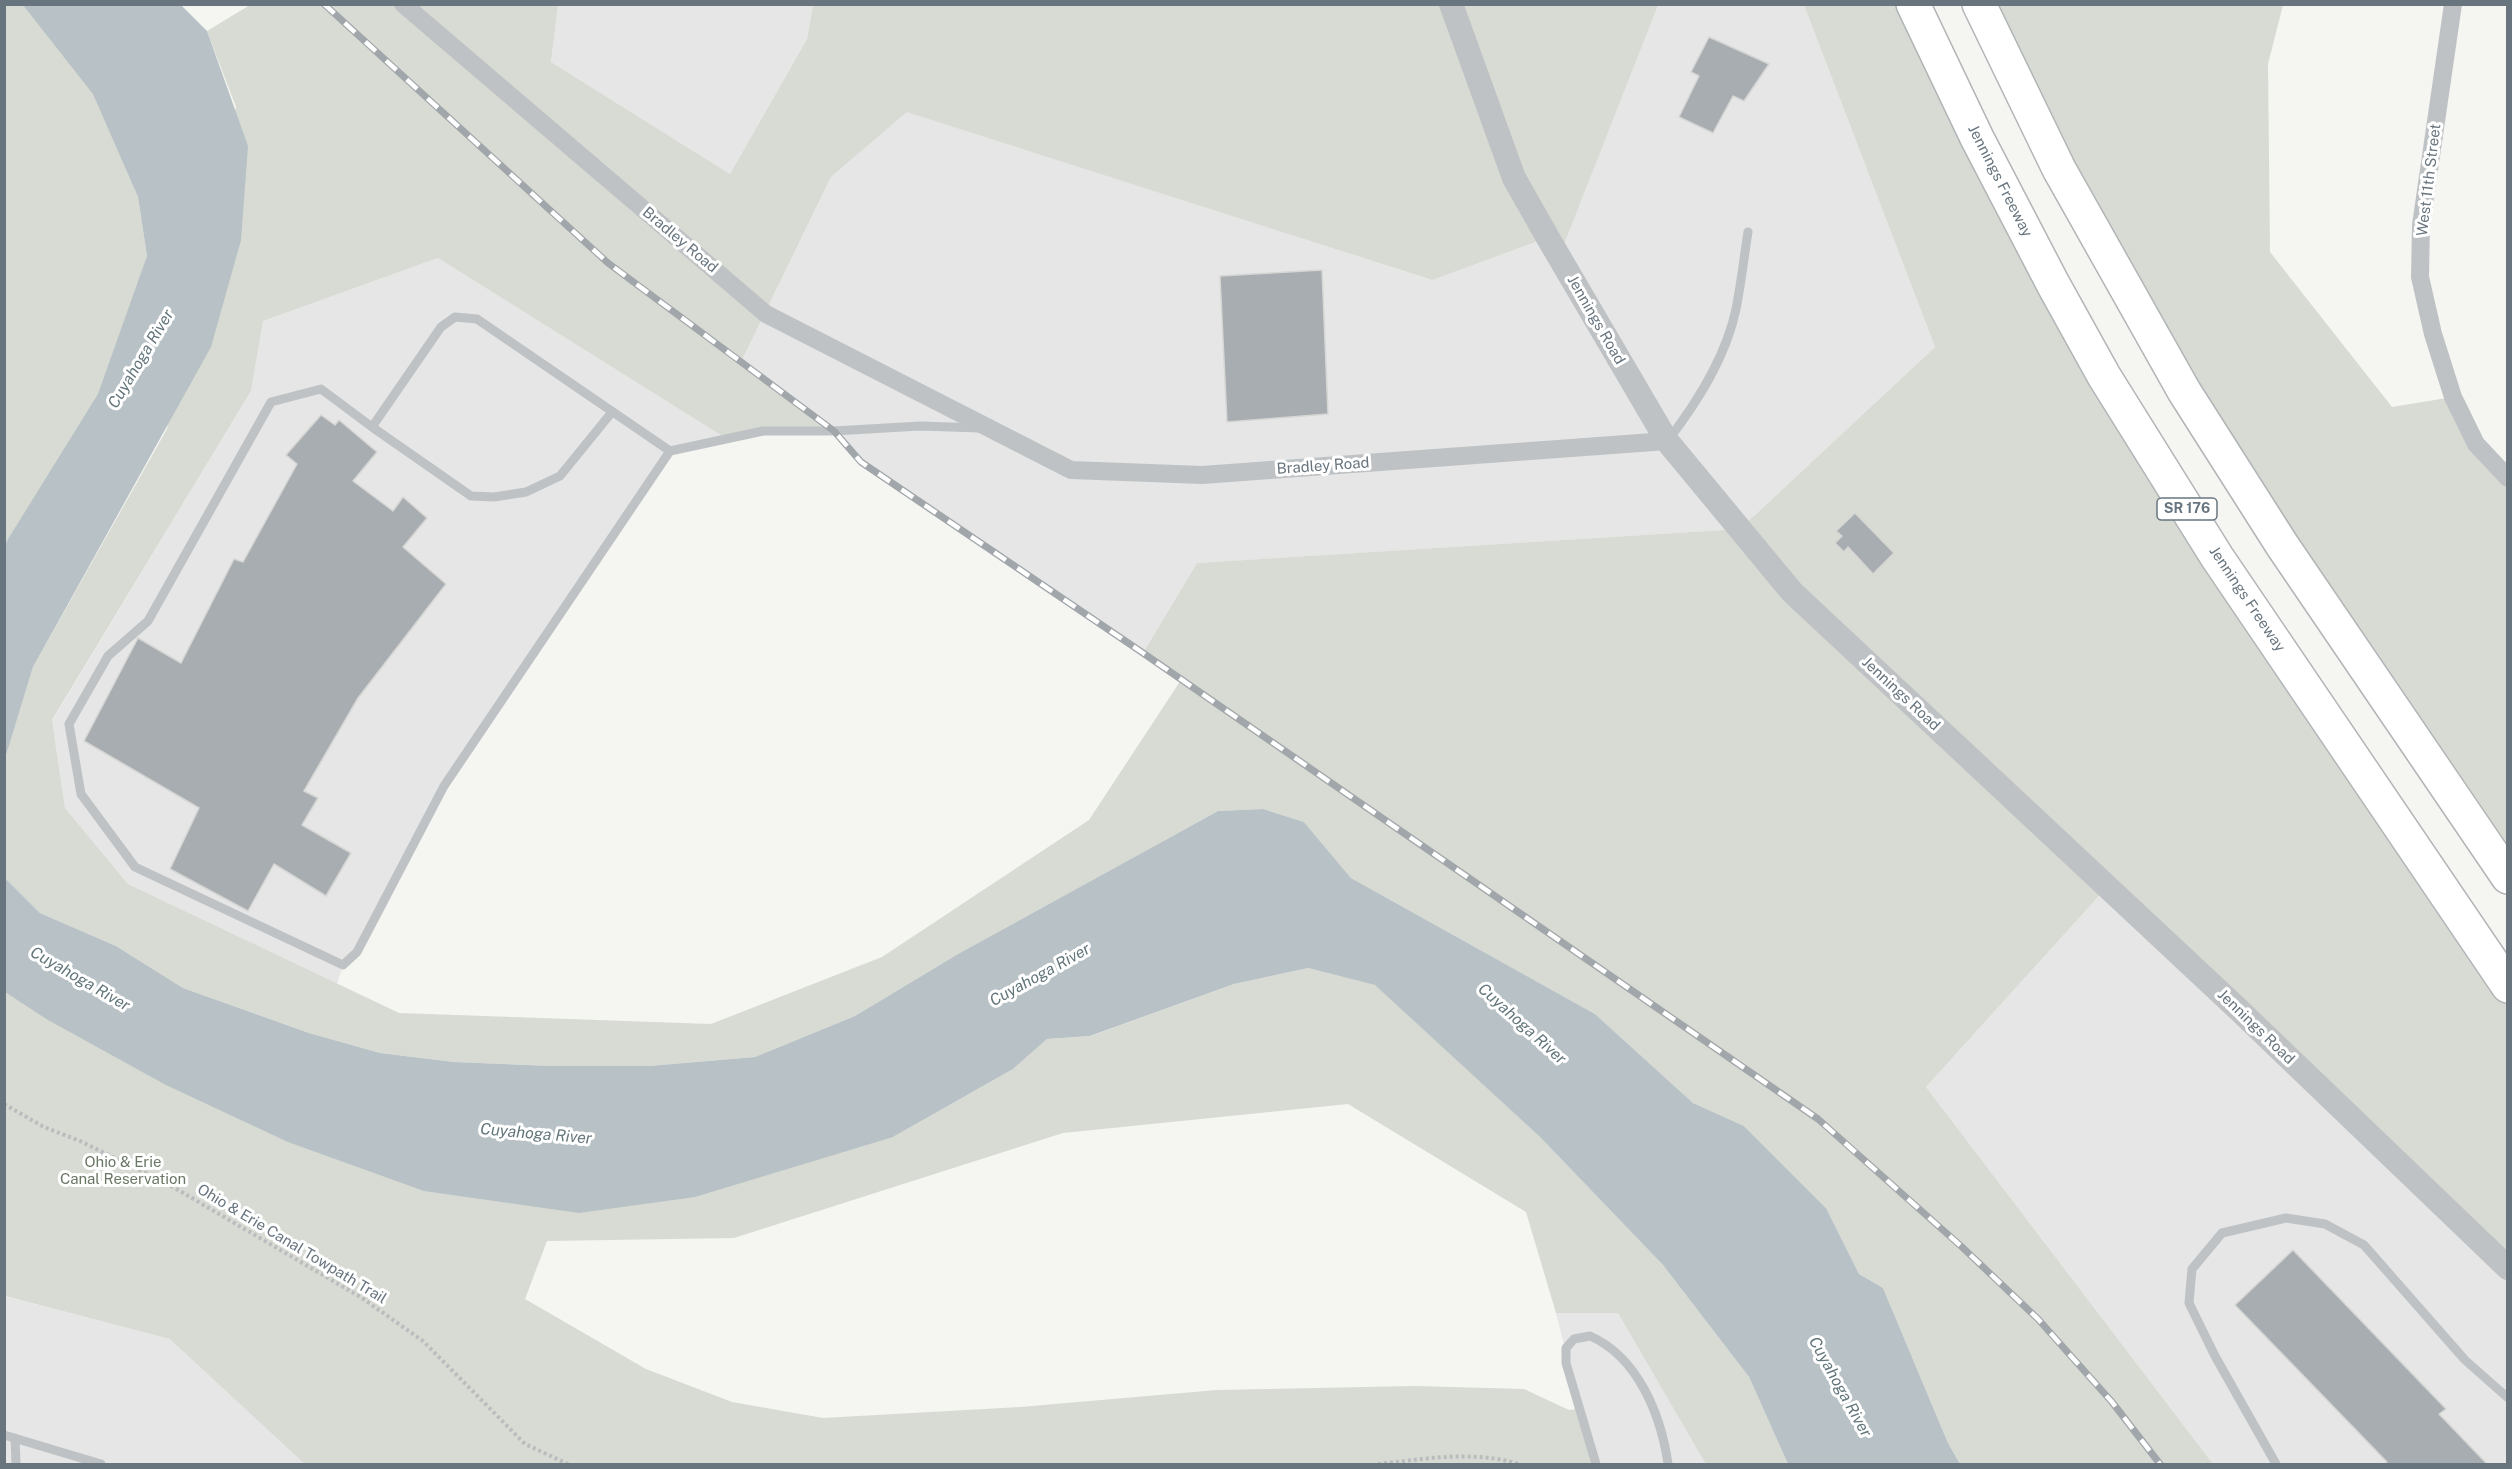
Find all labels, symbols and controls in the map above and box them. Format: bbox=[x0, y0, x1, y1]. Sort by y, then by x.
street label: Jennings Freeway bbox=[1964, 122, 2036, 240]
street label: West 11th Street bbox=[2413, 123, 2445, 237]
street label: Bradley Road bbox=[639, 203, 721, 277]
street label: Jennings Road bbox=[1563, 272, 1629, 368]
water label: Cuyahoga River bbox=[104, 306, 178, 412]
street label: Bradley Road bbox=[1276, 454, 1370, 478]
road number: SR 176 bbox=[2157, 498, 2217, 520]
street label: Jennings Freeway bbox=[2205, 543, 2289, 655]
street label: Jennings Road bbox=[1858, 653, 1944, 735]
water label: Cuyahoga River bbox=[986, 939, 1094, 1011]
water label: Cuyahoga River bbox=[27, 943, 133, 1015]
water label: Cuyahoga River bbox=[1474, 979, 1570, 1069]
street label: Jennings Road bbox=[2214, 986, 2298, 1068]
water label: Cuyahoga River bbox=[479, 1120, 593, 1148]
park label: Ohio & Erie Canal Reservation bbox=[60, 1153, 186, 1188]
street label: Ohio & Erie Canal Towpath Trail bbox=[194, 1180, 390, 1308]
water label: Cuyahoga River bbox=[1804, 1333, 1876, 1441]

